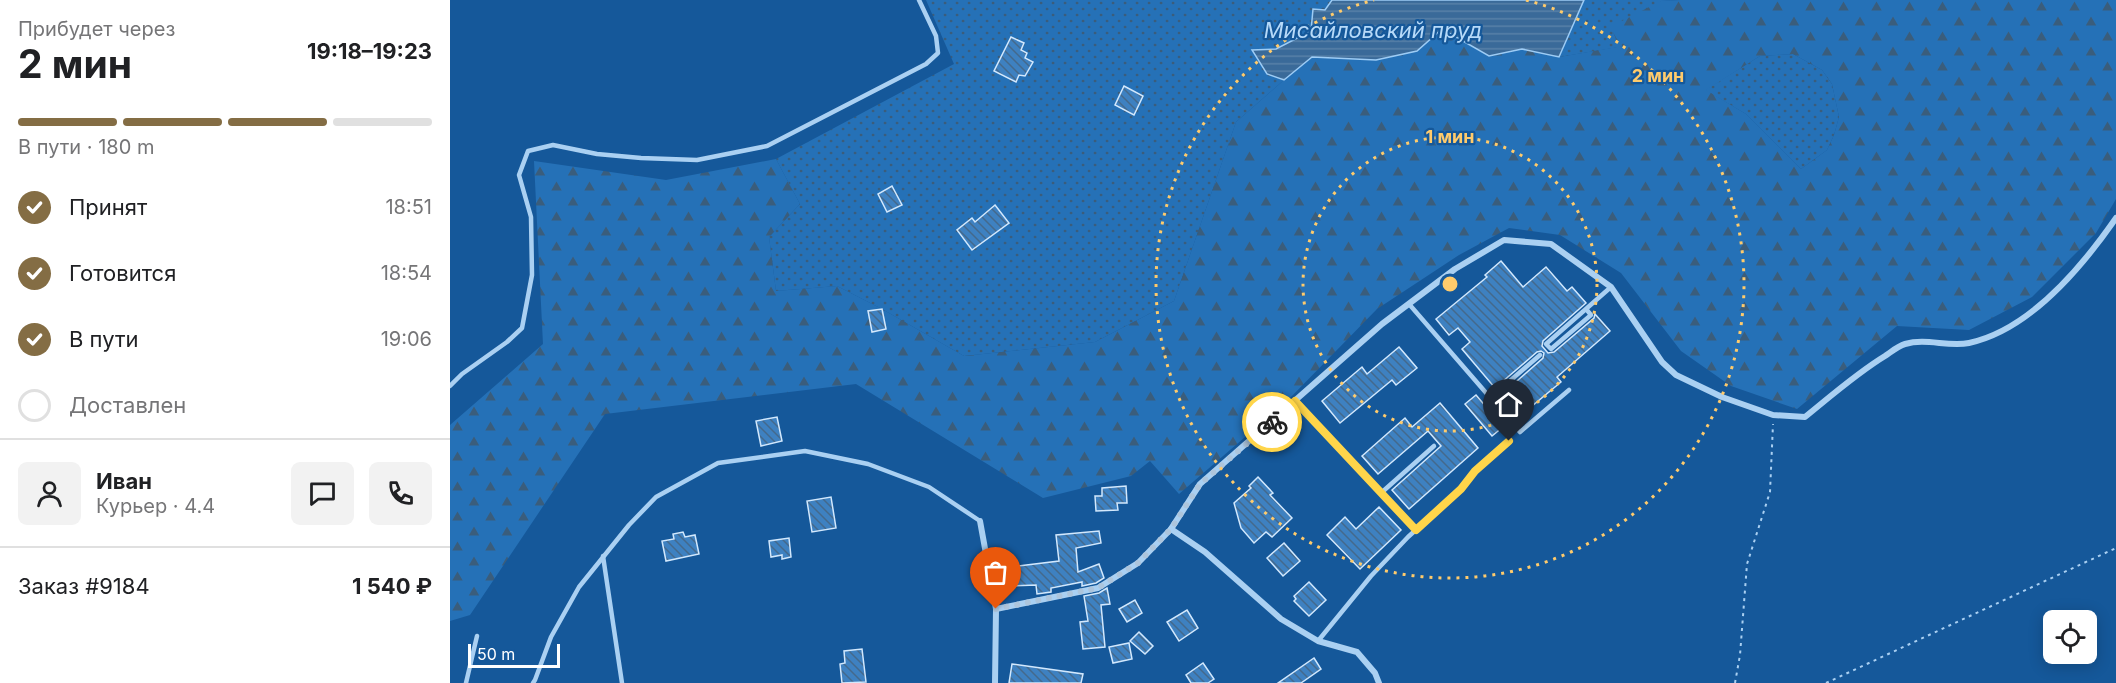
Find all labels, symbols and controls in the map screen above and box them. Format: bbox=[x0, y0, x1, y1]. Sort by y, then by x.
text: Прибудет через bbox=[18, 17, 175, 41]
water label: Мисайловский пруд bbox=[1264, 17, 1482, 43]
text: 19:18–19:23 bbox=[307, 38, 432, 64]
text: 2 мин bbox=[18, 40, 132, 87]
text: 2 мин bbox=[1632, 65, 1684, 86]
text: 1 мин bbox=[1425, 126, 1475, 147]
text: В пути · 180 m bbox=[18, 135, 154, 159]
icon: check bbox=[18, 191, 51, 224]
text: Принят bbox=[69, 194, 147, 220]
text: 18:51 bbox=[385, 195, 432, 219]
icon: check bbox=[18, 257, 51, 290]
text: Готовится bbox=[69, 260, 176, 286]
text: 18:54 bbox=[381, 261, 432, 285]
centre of rings bbox=[1440, 274, 1460, 294]
icon: check bbox=[18, 323, 51, 356]
text: В пути bbox=[69, 326, 138, 352]
text: 19:06 bbox=[381, 327, 432, 351]
pin bbox=[1483, 379, 1534, 441]
icon: home bbox=[1492, 388, 1525, 421]
text: Доставлен bbox=[69, 392, 186, 418]
courier bbox=[1242, 392, 1302, 452]
icon: bike bbox=[1256, 406, 1289, 439]
button: person bbox=[18, 462, 81, 525]
button: chat bbox=[291, 462, 354, 525]
button: phone bbox=[369, 462, 432, 525]
text: Иван bbox=[96, 468, 152, 494]
text: Курьер · 4.4 bbox=[96, 494, 215, 518]
pin bbox=[970, 547, 1021, 609]
icon: bag bbox=[979, 556, 1012, 589]
text: Заказ #9184 bbox=[18, 573, 150, 599]
text: 1 540 ₽ bbox=[352, 573, 432, 599]
map controls bbox=[2043, 610, 2097, 664]
button: locate bbox=[2043, 610, 2097, 664]
scale bar bbox=[468, 641, 560, 668]
text: 50 m bbox=[477, 644, 515, 664]

